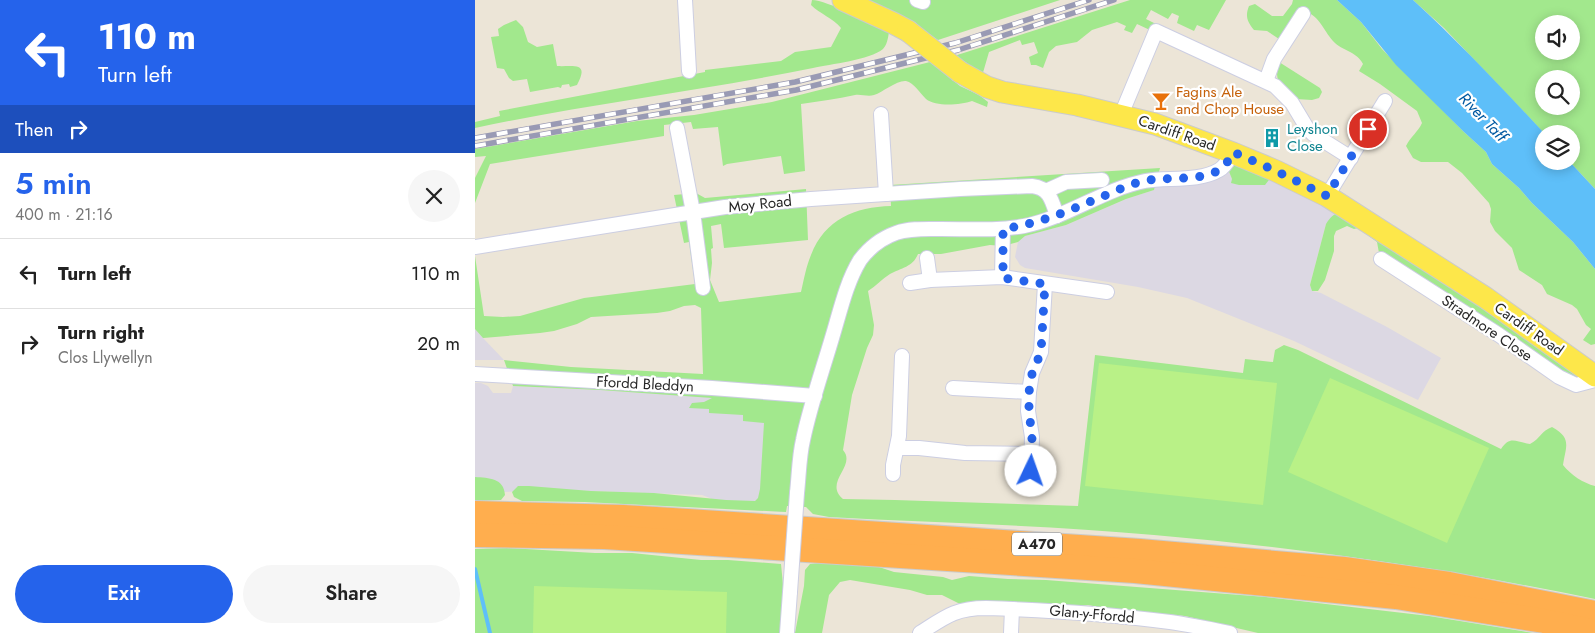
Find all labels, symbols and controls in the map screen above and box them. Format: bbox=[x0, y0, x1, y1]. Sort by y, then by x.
text: 110 m bbox=[98, 12, 196, 62]
map controls bbox=[1535, 15, 1580, 170]
button: sound bbox=[1535, 15, 1580, 60]
icon: left bbox=[15, 20, 80, 85]
text: Turn left bbox=[98, 58, 172, 90]
button: search bbox=[1535, 70, 1580, 115]
place label: Fagins Ale and Chop House bbox=[1176, 81, 1284, 120]
water label: River Taff bbox=[1454, 87, 1514, 149]
bar icon: Fagins Ale and Chop House bbox=[1150, 90, 1172, 112]
pin bbox=[1347, 108, 1389, 150]
street label: Cardiff Road bbox=[1135, 109, 1219, 157]
icon: right bbox=[64, 115, 92, 143]
icon: arrive bbox=[1354, 115, 1382, 143]
text: Then bbox=[15, 116, 54, 143]
place label: Leyshon Close bbox=[1287, 118, 1338, 157]
button: layers bbox=[1535, 125, 1580, 170]
building icon: Leyshon Close bbox=[1261, 127, 1283, 149]
text: 5 min bbox=[15, 162, 92, 205]
button: close bbox=[408, 170, 460, 222]
street label: Moy Road bbox=[727, 190, 793, 218]
text: 400 m · 21:16 bbox=[15, 203, 113, 226]
icon: left bbox=[15, 260, 43, 288]
text: Turn left bbox=[58, 260, 131, 287]
text: 110 m bbox=[411, 260, 460, 287]
street label: Stradmore Close bbox=[1437, 289, 1537, 367]
street label: Cardiff Road bbox=[1490, 297, 1568, 361]
text: Turn right bbox=[58, 319, 144, 346]
icon: right bbox=[15, 330, 43, 358]
text: 20 m bbox=[417, 330, 460, 357]
text: Clos Llywellyn bbox=[58, 346, 153, 369]
street label: Ffordd Bleddyn bbox=[596, 370, 694, 398]
position arrow bbox=[1004, 444, 1056, 496]
road number: A470 bbox=[1012, 532, 1062, 556]
button: Exit bbox=[15, 565, 233, 623]
button: Share bbox=[243, 565, 460, 623]
street label: Glan-y-Ffordd bbox=[1049, 599, 1135, 629]

